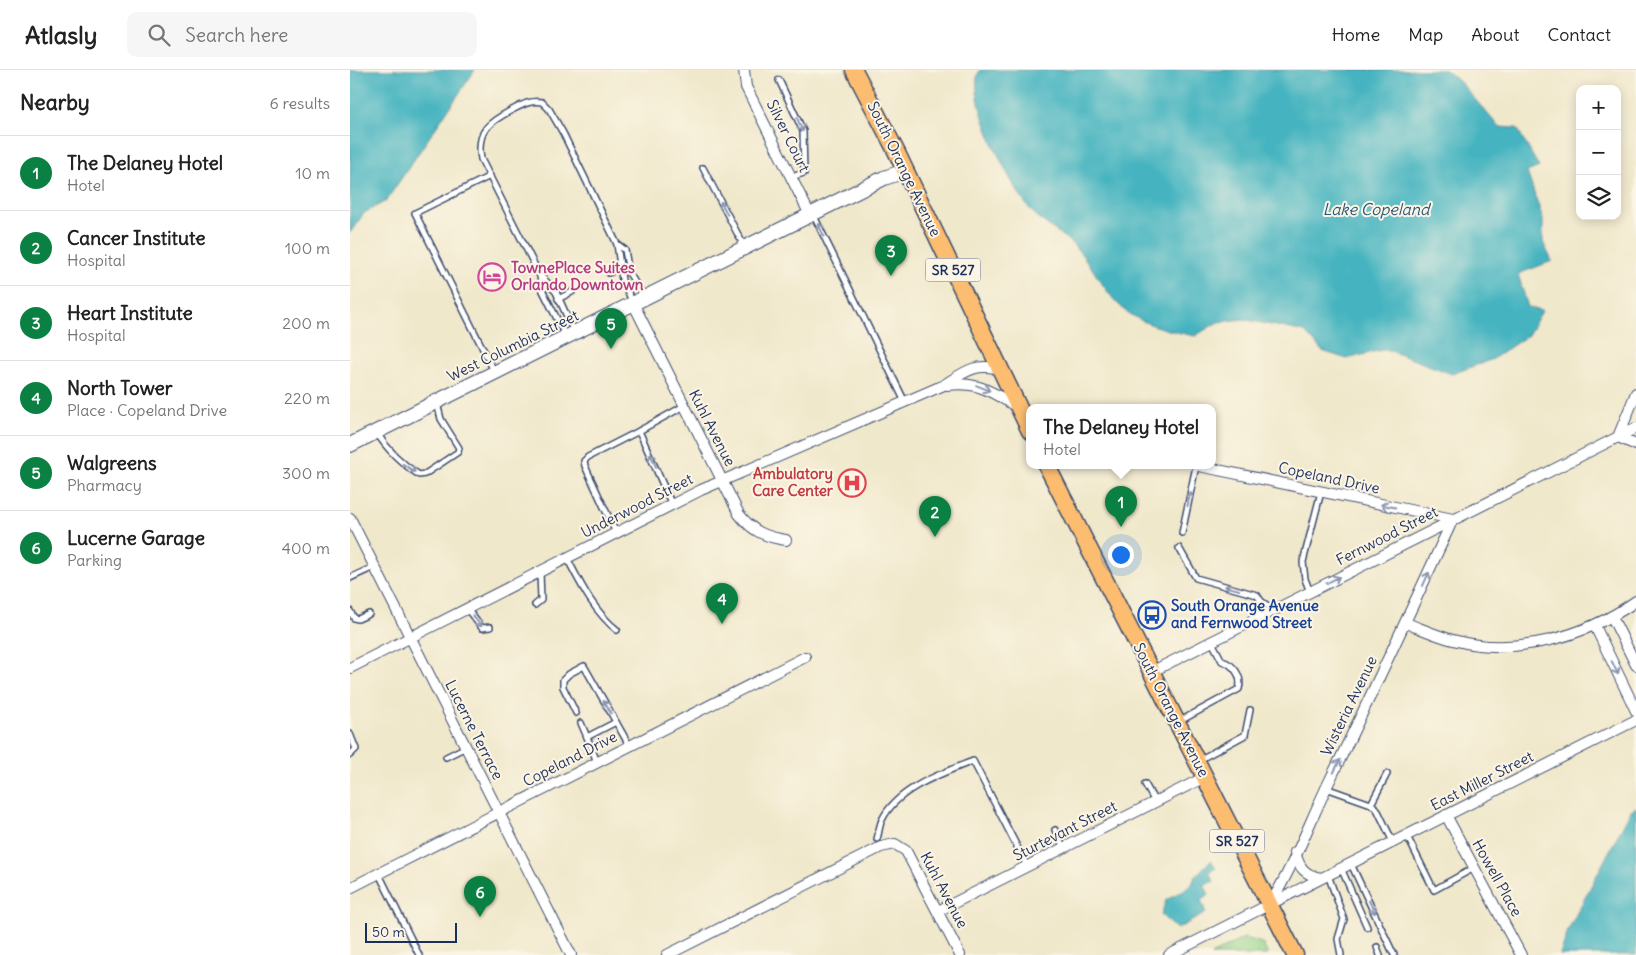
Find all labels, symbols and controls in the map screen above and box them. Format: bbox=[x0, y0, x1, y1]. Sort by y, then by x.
search box bbox=[127, 12, 477, 57]
text: Atlasly bbox=[25, 20, 97, 50]
icon: search bbox=[145, 21, 173, 49]
text: Search here bbox=[185, 23, 288, 47]
text: Home bbox=[1332, 23, 1380, 46]
text: Map bbox=[1408, 23, 1443, 46]
text: About bbox=[1471, 23, 1519, 46]
text: Contact bbox=[1547, 23, 1611, 46]
map controls bbox=[1576, 85, 1621, 220]
button: + bbox=[1576, 85, 1621, 130]
text: Nearby bbox=[20, 89, 90, 116]
text: 6 results bbox=[269, 93, 330, 113]
street label: Silver Court bbox=[763, 96, 814, 175]
street label: South Orange Avenue bbox=[863, 98, 945, 239]
one-way arrow bbox=[795, 117, 805, 132]
button: − bbox=[1576, 130, 1621, 175]
text: The Delaney Hotel bbox=[67, 151, 223, 175]
text: 1 bbox=[33, 163, 39, 183]
text: 10 m bbox=[295, 163, 330, 183]
text: Hotel bbox=[67, 175, 105, 195]
button: layers bbox=[1576, 175, 1621, 220]
water label: Lake Copeland bbox=[1323, 199, 1432, 219]
one-way arrow bbox=[719, 201, 729, 216]
one-way arrow bbox=[816, 223, 825, 238]
text: Cancer Institute bbox=[67, 226, 205, 250]
pin: 3 bbox=[875, 235, 907, 276]
text: 2 bbox=[32, 238, 40, 258]
text: 100 m bbox=[285, 238, 330, 258]
text: Hospital bbox=[67, 250, 126, 270]
place label: TownePlace Suites Orlando Downtown bbox=[511, 258, 644, 294]
road number: SR 527 bbox=[926, 258, 980, 282]
hotel icon: TownePlace Suites Orlando Downtown bbox=[477, 262, 507, 292]
text: Heart Institute bbox=[67, 301, 193, 325]
street label: West Columbia Street bbox=[444, 305, 582, 386]
pin: 5 bbox=[595, 308, 627, 349]
text: 3 bbox=[31, 313, 41, 333]
text: 200 m bbox=[282, 313, 330, 333]
text: Hospital bbox=[67, 325, 126, 345]
text: North Tower bbox=[67, 376, 173, 400]
one-way arrow bbox=[975, 384, 990, 393]
street label: Kuhl Avenue bbox=[685, 386, 740, 469]
text: 4 bbox=[31, 388, 41, 408]
text: 220 m bbox=[284, 388, 330, 408]
text: Place · Copeland Drive bbox=[67, 400, 227, 420]
popup bbox=[1026, 404, 1216, 469]
text: The Delaney Hotel bbox=[1043, 415, 1199, 439]
text: Hotel bbox=[1043, 439, 1081, 459]
text: Walgreens bbox=[67, 451, 157, 475]
one-way arrow bbox=[648, 453, 658, 468]
street label: Copeland Drive bbox=[1277, 457, 1382, 498]
text: 5 bbox=[31, 463, 41, 483]
text: 300 m bbox=[282, 463, 330, 483]
one-way arrow bbox=[401, 463, 415, 473]
place label: Ambulatory Care Center bbox=[752, 464, 834, 500]
hospital icon: Ambulatory Care Center bbox=[837, 468, 867, 498]
street label: Underwood Street bbox=[578, 469, 696, 542]
text: Pharmacy bbox=[67, 475, 142, 495]
pin: 1 bbox=[1105, 486, 1137, 527]
one-way arrow bbox=[1184, 492, 1194, 508]
pin: 2 bbox=[919, 496, 951, 537]
one-way arrow bbox=[1380, 501, 1396, 510]
street label: Fernwood Street bbox=[1333, 502, 1441, 569]
text: Lucerne Garage bbox=[67, 526, 205, 550]
text: 6 bbox=[31, 538, 41, 558]
text: 400 m bbox=[282, 538, 330, 558]
your location bbox=[1108, 542, 1134, 568]
text: Parking bbox=[67, 550, 122, 570]
one-way arrow bbox=[1422, 572, 1431, 587]
one-way arrow bbox=[1325, 575, 1340, 584]
pin: 4 bbox=[706, 583, 738, 624]
one-way arrow bbox=[1225, 583, 1241, 592]
place label: South Orange Avenue and Fernwood Street bbox=[1171, 596, 1319, 632]
bus stop icon: South Orange Avenue and Fernwood Street bbox=[1137, 600, 1167, 630]
one-way arrow bbox=[471, 615, 482, 628]
street label: South Orange Avenue bbox=[1129, 640, 1213, 780]
street label: Wisteria Avenue bbox=[1316, 653, 1381, 759]
one-way arrow bbox=[1611, 660, 1621, 675]
street label: Lucerne Terrace bbox=[441, 677, 508, 783]
one-way arrow bbox=[602, 701, 612, 715]
street label: Copeland Drive bbox=[519, 727, 620, 790]
street label: East Miller Street bbox=[1427, 747, 1536, 815]
one-way arrow bbox=[1332, 759, 1342, 774]
street label: Sturtevant Street bbox=[1010, 796, 1120, 865]
road number: SR 527 bbox=[1210, 829, 1264, 852]
street label: Howell Place bbox=[1468, 836, 1527, 920]
street label: Kuhl Avenue bbox=[916, 848, 972, 931]
pin: 6 bbox=[464, 876, 496, 917]
one-way arrow bbox=[1367, 899, 1377, 914]
scale bar bbox=[365, 920, 458, 943]
text: 50 m bbox=[372, 923, 405, 941]

